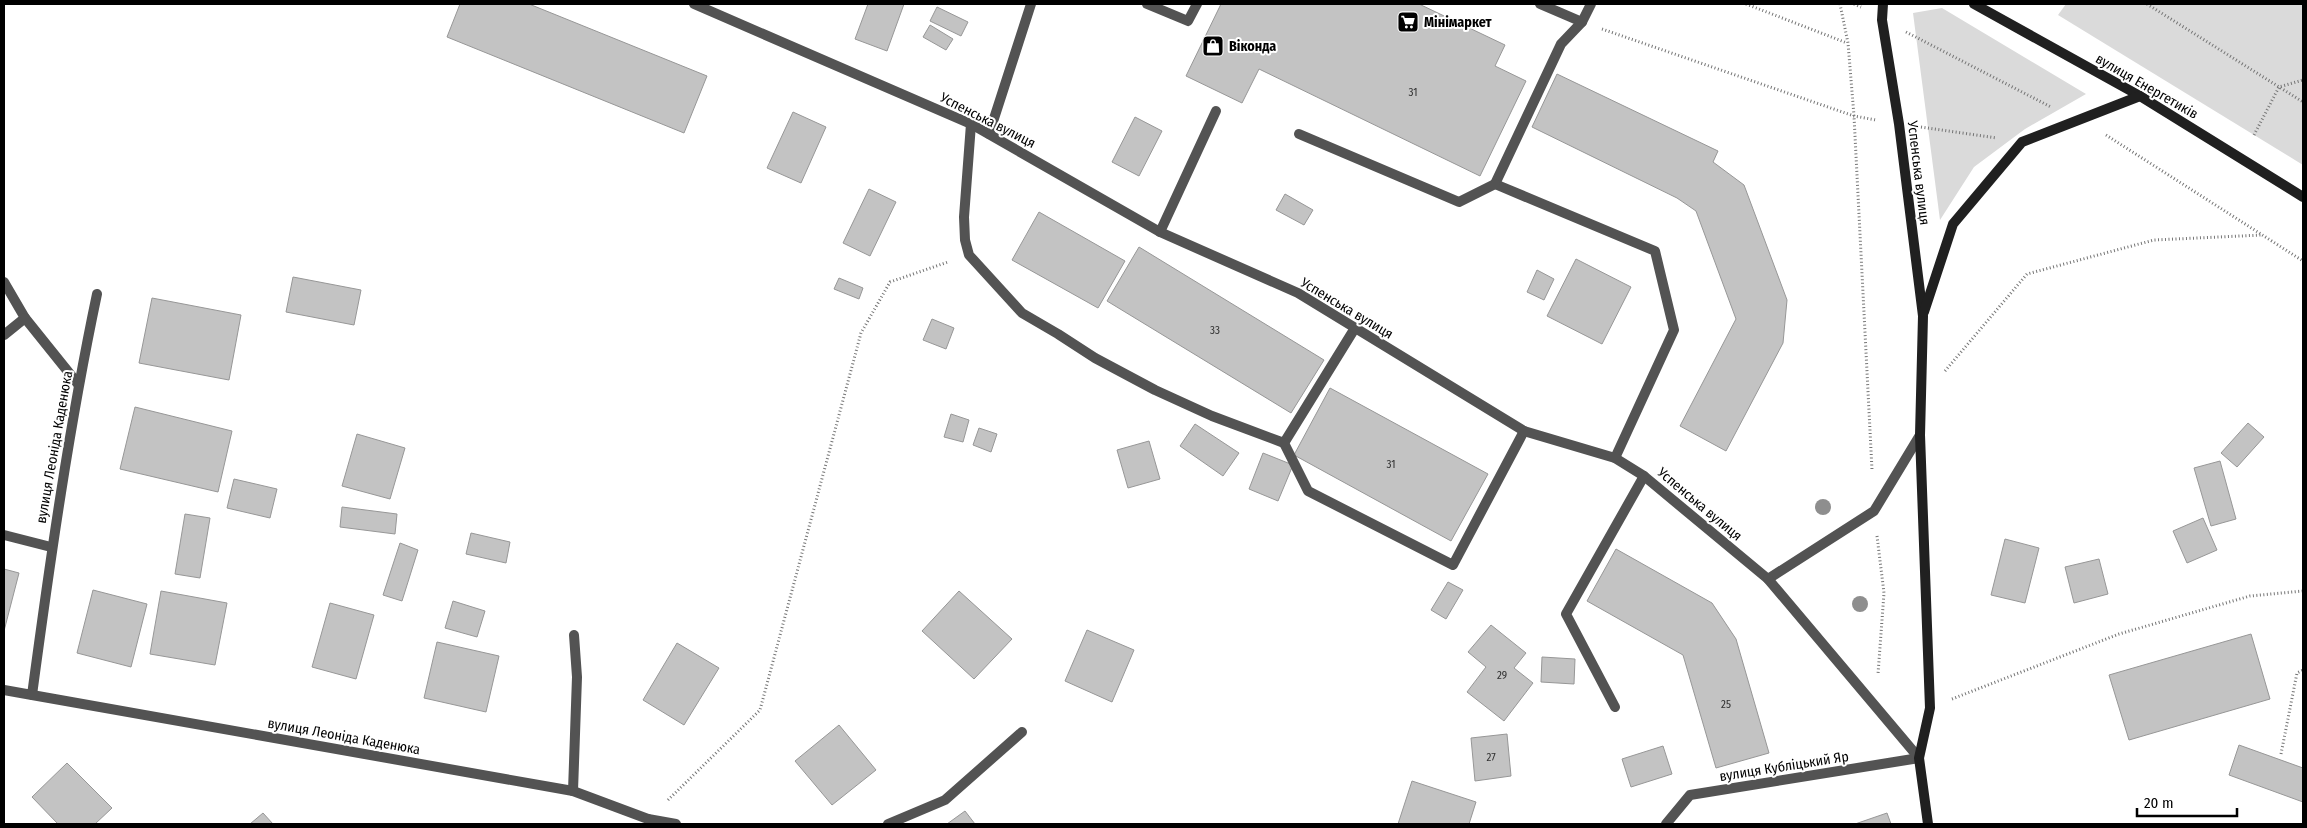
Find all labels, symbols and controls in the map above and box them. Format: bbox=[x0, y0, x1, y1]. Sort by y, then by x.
supermarket icon: Мінімаркет bbox=[1396, 10, 1420, 34]
place label: Мінімаркет bbox=[1424, 14, 1493, 31]
shop icon: Віконда bbox=[1201, 34, 1225, 58]
place label: Віконда bbox=[1229, 38, 1276, 55]
street label: вулиця Енергетиків bbox=[2092, 50, 2201, 123]
house number: 31 bbox=[1409, 86, 1418, 99]
street label: Успенська вулиця bbox=[936, 89, 1038, 152]
street label: Успенська вулиця bbox=[1904, 119, 1933, 226]
street label: Успенська вулиця bbox=[1296, 274, 1396, 343]
house number: 33 bbox=[1210, 324, 1220, 337]
street label: вулиця Леоніда Каденюка bbox=[33, 369, 76, 525]
house number: 31 bbox=[1387, 458, 1396, 471]
street label: Успенська вулиця bbox=[1653, 463, 1745, 545]
house number: 29 bbox=[1497, 669, 1507, 682]
house number: 25 bbox=[1721, 698, 1731, 711]
street label: вулиця Леоніда Каденюка bbox=[266, 715, 422, 758]
street label: вулиця Кубліцький Яр bbox=[1718, 748, 1850, 785]
house number: 27 bbox=[1486, 751, 1496, 764]
scale bar bbox=[2137, 786, 2237, 818]
text: 20 m bbox=[2144, 794, 2174, 812]

